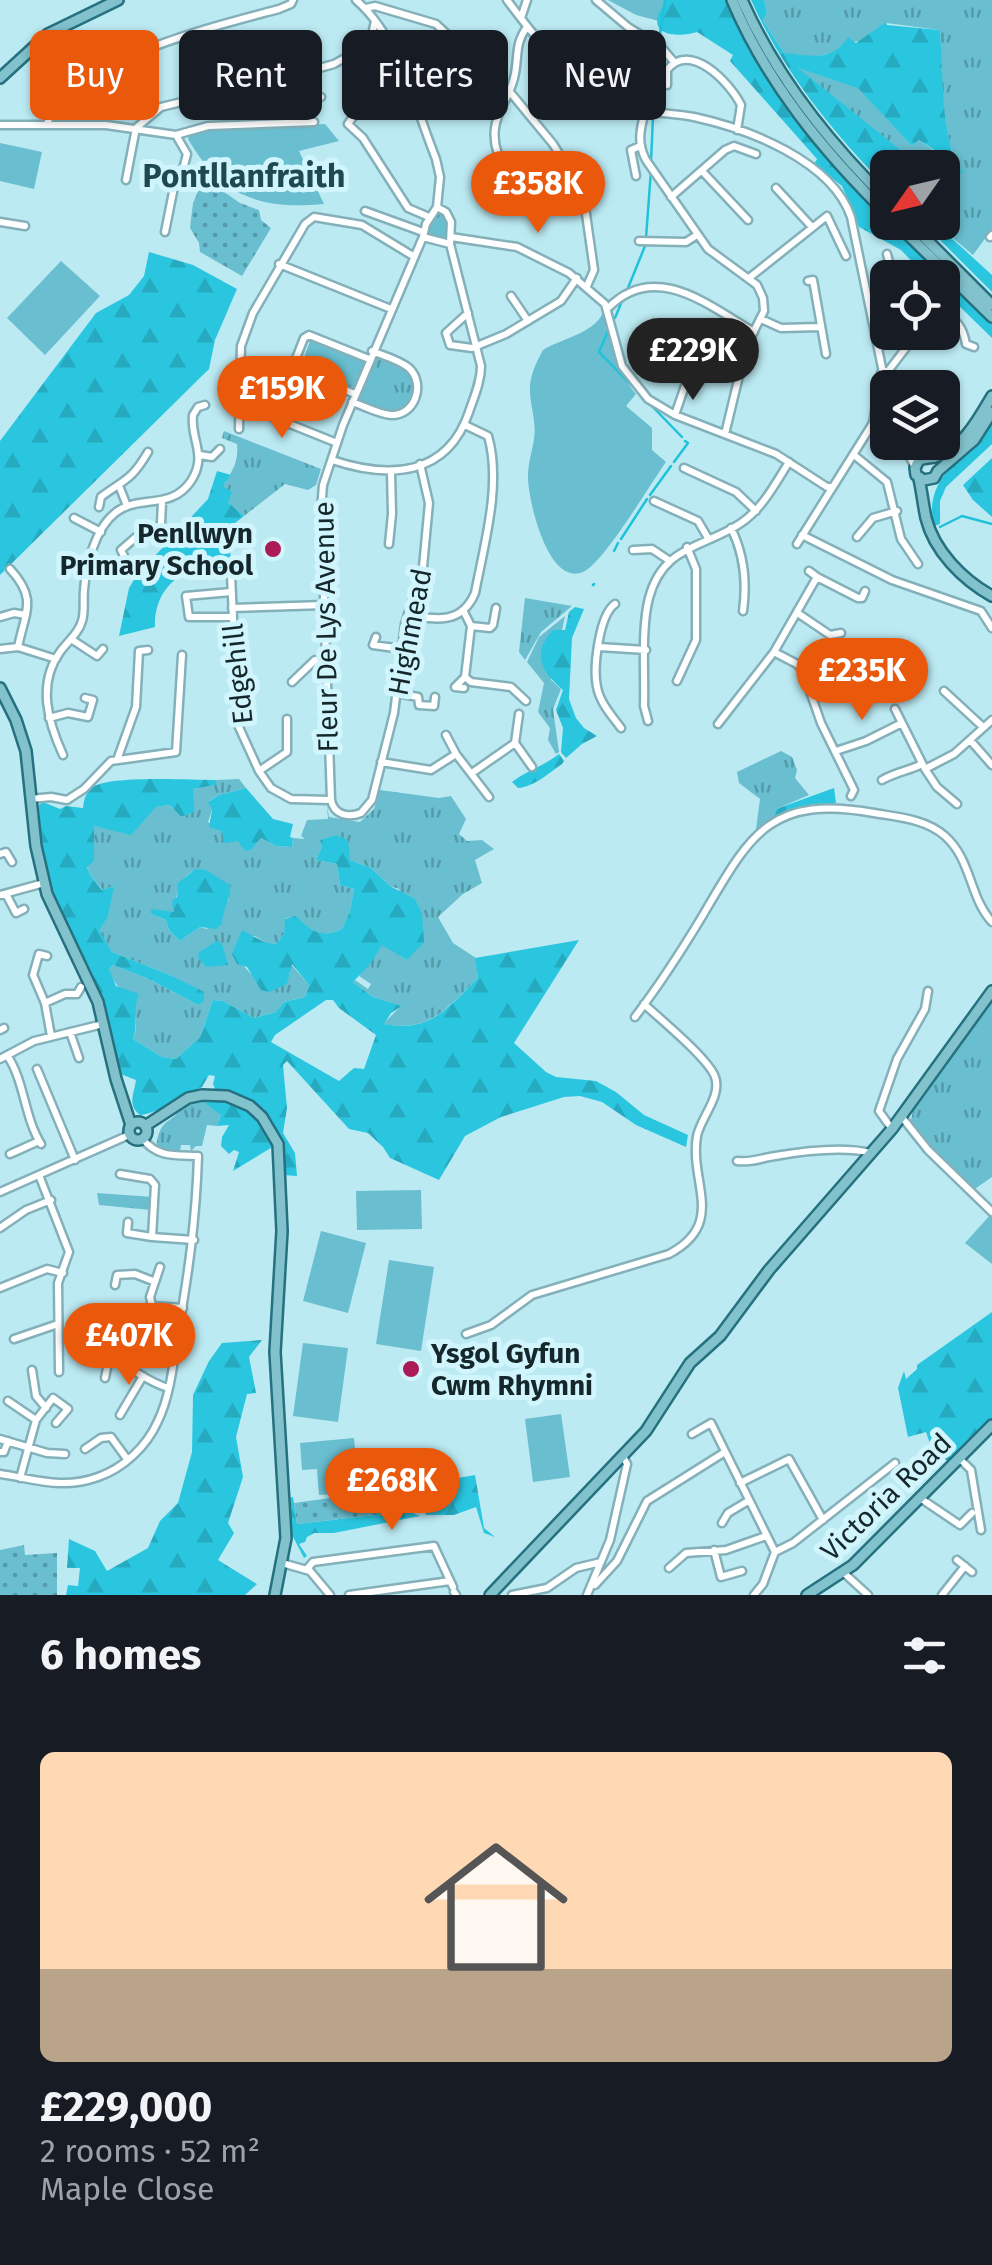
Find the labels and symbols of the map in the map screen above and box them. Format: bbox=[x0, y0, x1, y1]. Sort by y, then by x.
north arrow bbox=[870, 150, 960, 240]
pin: £358K bbox=[468, 151, 608, 236]
district label: Pontllanfraith bbox=[143, 157, 345, 195]
pin: £229K bbox=[623, 318, 763, 403]
pin: £159K bbox=[212, 356, 352, 441]
street label: Fleur De Lys Avenue bbox=[307, 501, 345, 753]
place label: Penllwyn Primary School bbox=[60, 517, 254, 582]
marker: Penllwyn Primary School bbox=[262, 538, 284, 560]
street label: Highmead bbox=[382, 566, 438, 698]
street label: Edgehill bbox=[216, 622, 260, 726]
pin: £235K bbox=[792, 638, 932, 723]
pin: £407K bbox=[59, 1303, 199, 1388]
place label: Ysgol Gyfun Cwm Rhymni bbox=[430, 1337, 593, 1402]
marker: Ysgol Gyfun Cwm Rhymni bbox=[400, 1358, 422, 1380]
street label: Victoria Road bbox=[814, 1426, 958, 1568]
pin: £268K bbox=[322, 1448, 462, 1533]

